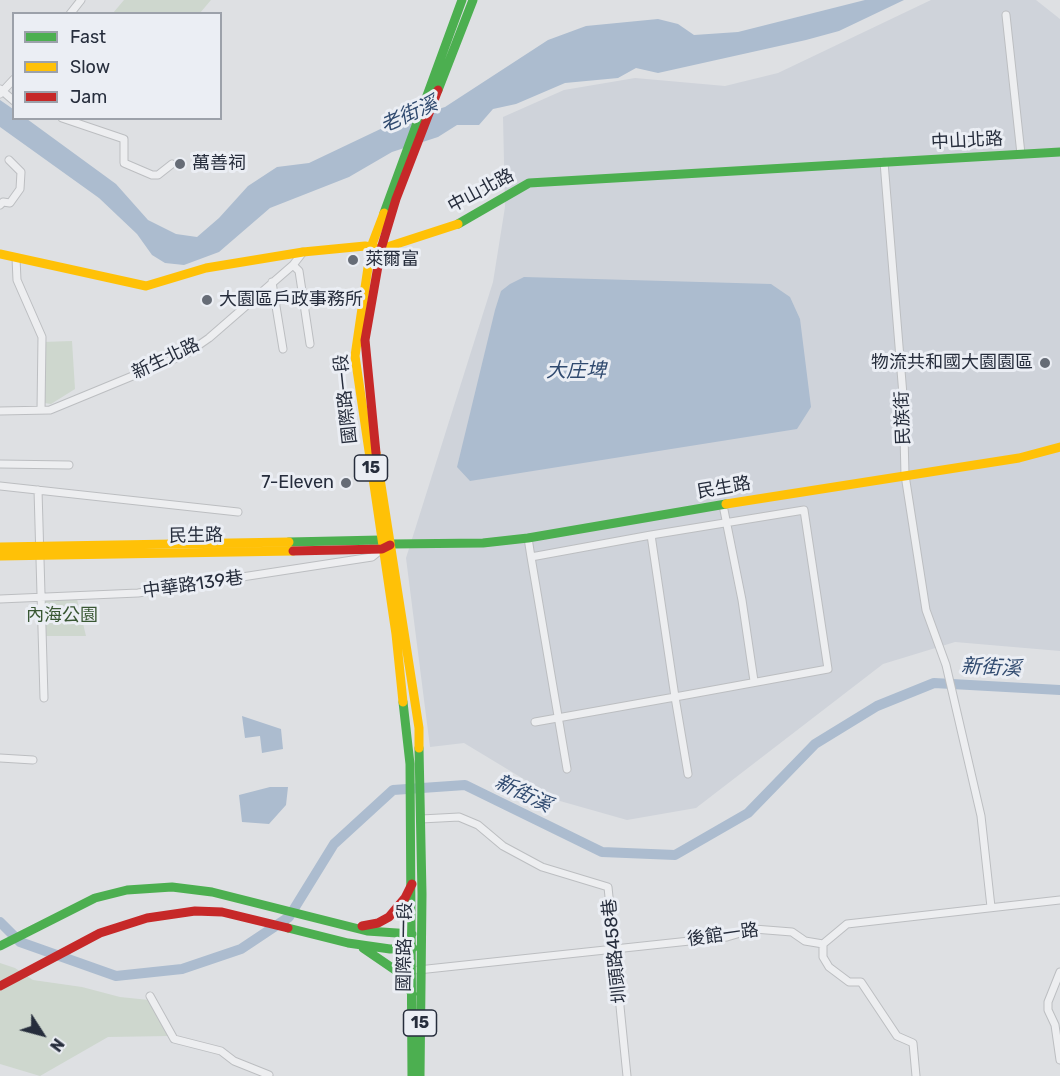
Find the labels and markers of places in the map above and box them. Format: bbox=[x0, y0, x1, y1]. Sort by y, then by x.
place label: 萬善祠 bbox=[192, 153, 246, 175]
marker: 萬善祠 bbox=[173, 157, 187, 171]
place label: 萊爾富 bbox=[365, 249, 419, 271]
marker: 萊爾富 bbox=[346, 253, 360, 267]
place label: 大園區戶政事務所 bbox=[219, 289, 363, 311]
marker: 大園區戶政事務所 bbox=[200, 293, 214, 307]
place label: 物流共和國大園園區 bbox=[871, 352, 1033, 374]
marker: 物流共和國大園園區 bbox=[1038, 356, 1052, 370]
place label: 7-Eleven bbox=[261, 472, 334, 494]
marker: 7-Eleven bbox=[339, 476, 353, 490]

